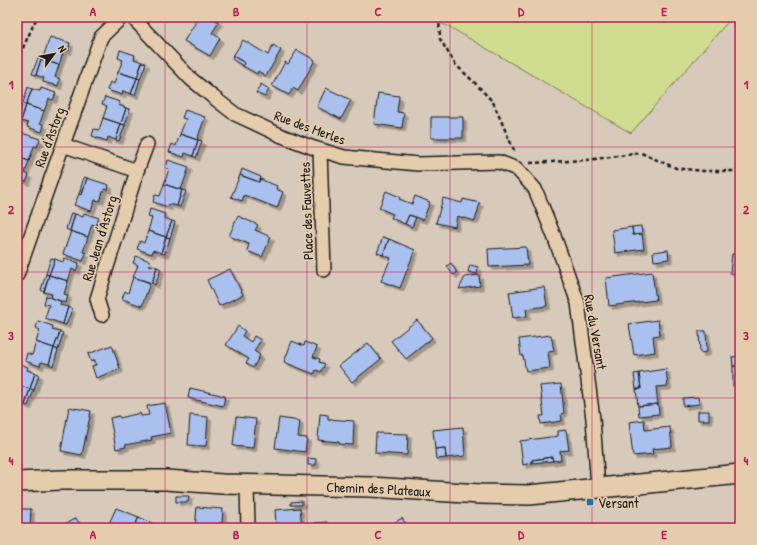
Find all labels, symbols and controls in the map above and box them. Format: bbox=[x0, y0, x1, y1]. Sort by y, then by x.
text: A bbox=[90, 2, 97, 20]
text: B bbox=[233, 2, 240, 20]
text: C bbox=[374, 2, 382, 20]
text: D bbox=[518, 2, 525, 20]
text: E bbox=[661, 2, 667, 20]
north arrow bbox=[34, 34, 74, 74]
text: N bbox=[55, 43, 70, 55]
text: 1 bbox=[9, 75, 14, 93]
text: 1 bbox=[744, 75, 749, 93]
street label: Rue d'Astorg bbox=[29, 104, 70, 170]
street label: Rue des Merles bbox=[272, 105, 348, 149]
street label: Place des Fauvettes bbox=[295, 162, 317, 260]
street label: Rue Jean d'Astorg bbox=[77, 193, 122, 283]
text: 2 bbox=[8, 200, 15, 218]
text: 2 bbox=[743, 200, 750, 218]
street label: Rue du Versant bbox=[580, 293, 612, 371]
text: 3 bbox=[8, 326, 14, 344]
text: 3 bbox=[743, 326, 749, 344]
text: 4 bbox=[9, 451, 14, 469]
text: 4 bbox=[744, 451, 749, 469]
street label: Chemin des Plateaux bbox=[326, 477, 432, 500]
place label: Versant bbox=[598, 493, 639, 512]
marker: Versant bbox=[585, 497, 595, 507]
text: A bbox=[90, 525, 97, 543]
text: B bbox=[233, 525, 240, 543]
text: C bbox=[374, 525, 382, 543]
text: D bbox=[518, 525, 525, 543]
text: E bbox=[661, 525, 667, 543]

